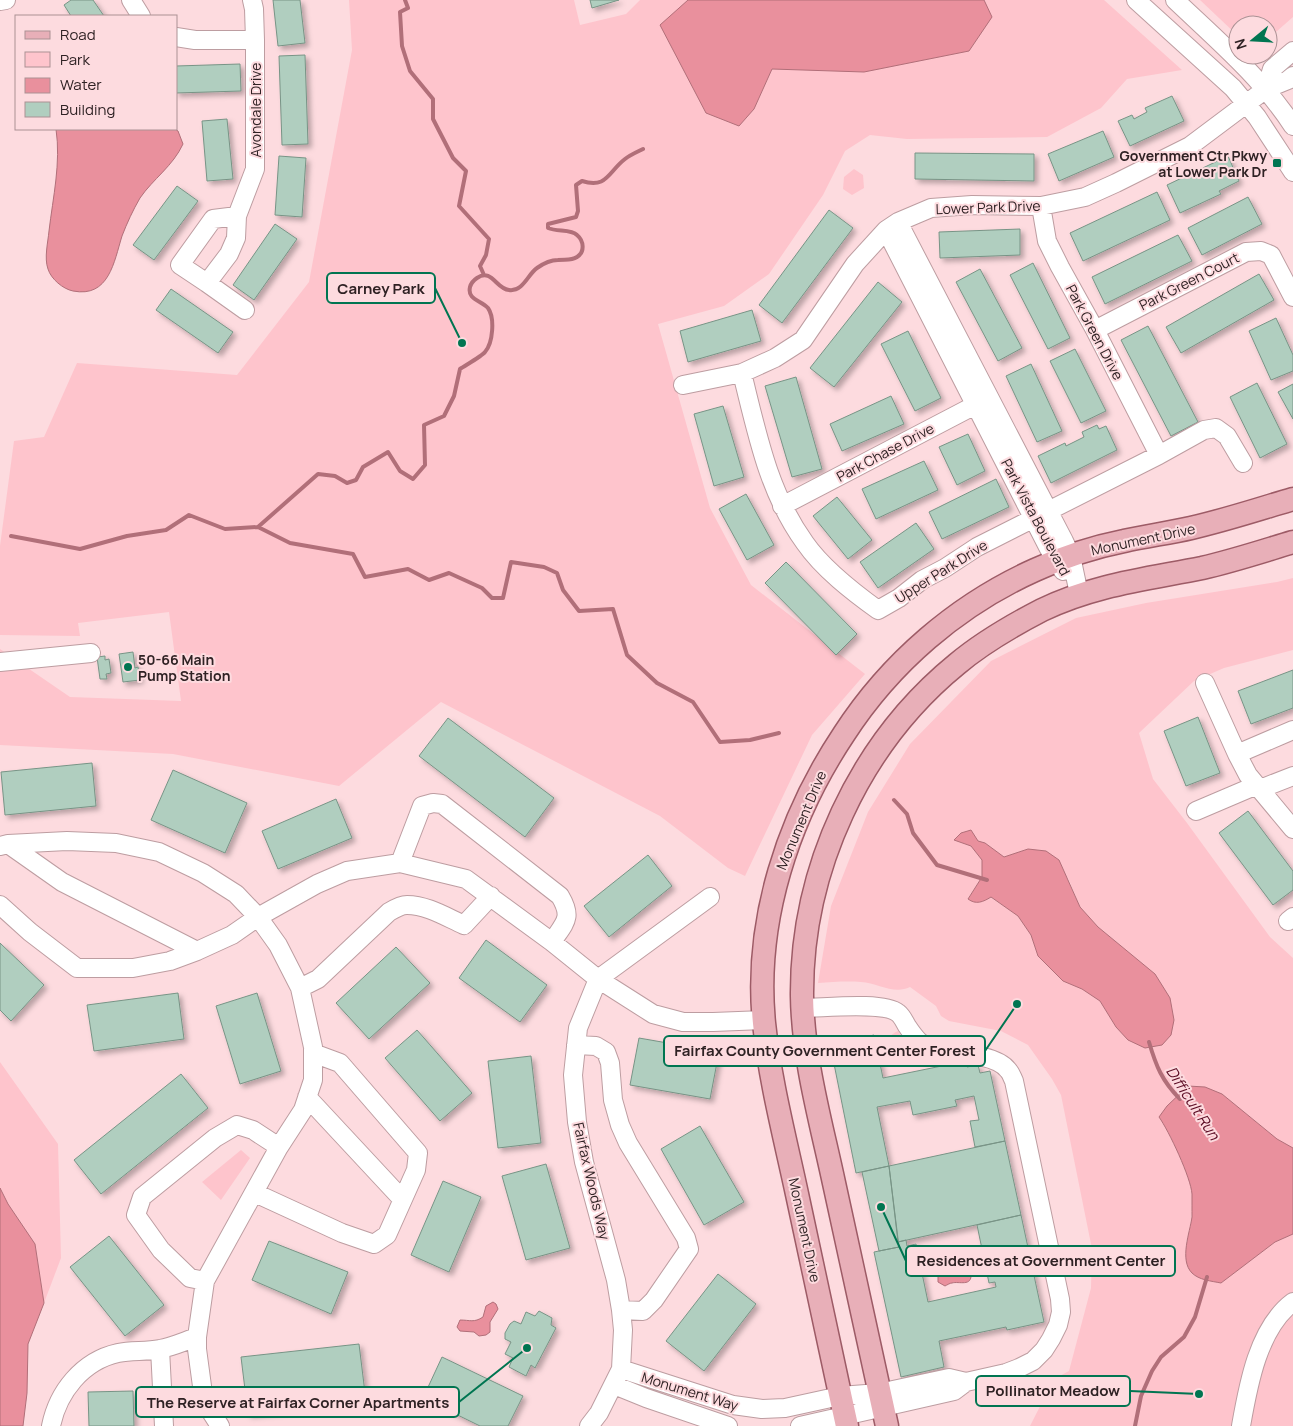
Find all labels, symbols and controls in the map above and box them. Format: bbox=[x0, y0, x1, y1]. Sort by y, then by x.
legend bbox=[15, 15, 178, 130]
north arrow bbox=[1228, 15, 1278, 65]
text: Road bbox=[60, 24, 96, 45]
text: N bbox=[1230, 36, 1251, 52]
text: Park bbox=[60, 49, 90, 70]
street label: Avondale Drive bbox=[246, 63, 265, 157]
text: Water bbox=[60, 74, 102, 95]
text: Building bbox=[60, 99, 115, 120]
place label: Government Ctr Pkwy at Lower Park Dr bbox=[1120, 146, 1267, 181]
marker: Government Ctr Pkwy at Lower Park Dr bbox=[1271, 157, 1283, 169]
street label: Lower Park Drive bbox=[935, 196, 1041, 218]
street label: Park Green Court bbox=[1136, 247, 1243, 314]
callout: Carney Park bbox=[327, 273, 435, 303]
text: Carney Park bbox=[337, 278, 426, 299]
street label: Park Green Drive bbox=[1062, 281, 1128, 383]
street label: Park Chase Drive bbox=[833, 418, 937, 486]
street label: Park Vista Boulevard bbox=[997, 455, 1075, 579]
street label: Monument Drive bbox=[1089, 519, 1197, 559]
street label: Upper Park Drive bbox=[891, 535, 991, 607]
place label: 50-66 Main Pump Station bbox=[138, 650, 230, 685]
marker: 50-66 Main Pump Station bbox=[122, 661, 134, 673]
street label: Monument Drive bbox=[772, 768, 830, 872]
callout: Fairfax County Government Center Forest bbox=[664, 1036, 985, 1066]
text: Fairfax County Government Center Forest bbox=[674, 1040, 976, 1061]
water label: Difficult Run bbox=[1161, 1062, 1225, 1145]
street label: Fairfax Woods Way bbox=[569, 1120, 615, 1242]
street label: Monument Drive bbox=[785, 1176, 825, 1284]
callout: Residences at Government Center bbox=[906, 1246, 1175, 1276]
text: Residences at Government Center bbox=[916, 1250, 1166, 1271]
street label: Monument Way bbox=[639, 1367, 741, 1415]
callout: Pollinator Meadow bbox=[976, 1376, 1130, 1406]
text: Pollinator Meadow bbox=[986, 1380, 1120, 1401]
callout: The Reserve at Fairfax Corner Apartments bbox=[136, 1387, 459, 1417]
text: The Reserve at Fairfax Corner Apartments bbox=[147, 1392, 449, 1413]

